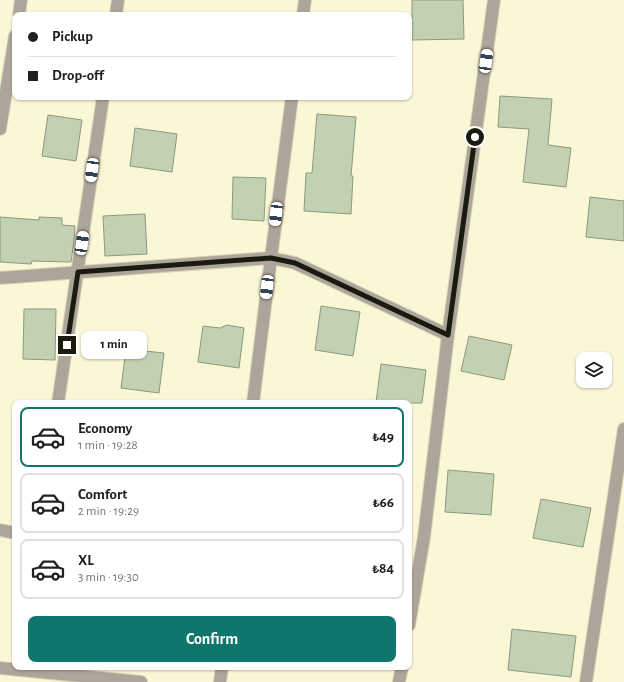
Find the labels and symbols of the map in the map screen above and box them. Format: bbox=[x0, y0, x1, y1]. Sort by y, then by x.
car bbox=[478, 48, 494, 74]
route start bbox=[466, 128, 484, 146]
car bbox=[84, 157, 100, 183]
car bbox=[269, 201, 283, 227]
car bbox=[74, 230, 90, 256]
car bbox=[260, 274, 274, 300]
callout: 1 min bbox=[81, 331, 147, 359]
route end bbox=[58, 336, 76, 354]

